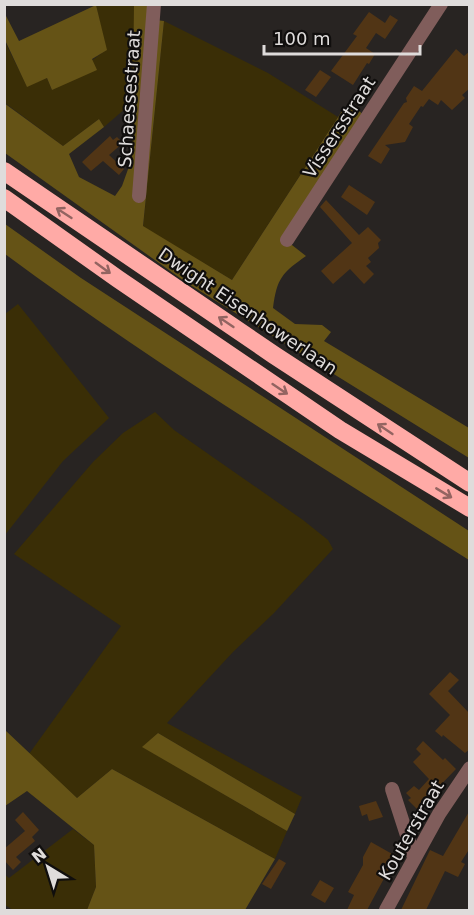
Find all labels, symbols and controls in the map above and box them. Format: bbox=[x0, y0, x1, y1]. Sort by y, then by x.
scale bar bbox=[264, 18, 420, 56]
text: 100 m bbox=[273, 28, 331, 49]
street label: Schaessestraat bbox=[114, 30, 144, 168]
street label: Vissersstraat bbox=[298, 72, 380, 182]
one-way arrow bbox=[56, 207, 73, 220]
street label: Dwight Eisenhowerlaan bbox=[154, 243, 342, 379]
one-way arrow bbox=[95, 262, 111, 275]
one-way arrow bbox=[218, 316, 235, 328]
one-way arrow bbox=[271, 383, 287, 395]
one-way arrow bbox=[377, 423, 394, 435]
one-way arrow bbox=[435, 487, 452, 499]
street label: Kouterstraat bbox=[374, 776, 448, 884]
north arrow bbox=[18, 837, 78, 897]
text: N bbox=[28, 844, 50, 867]

